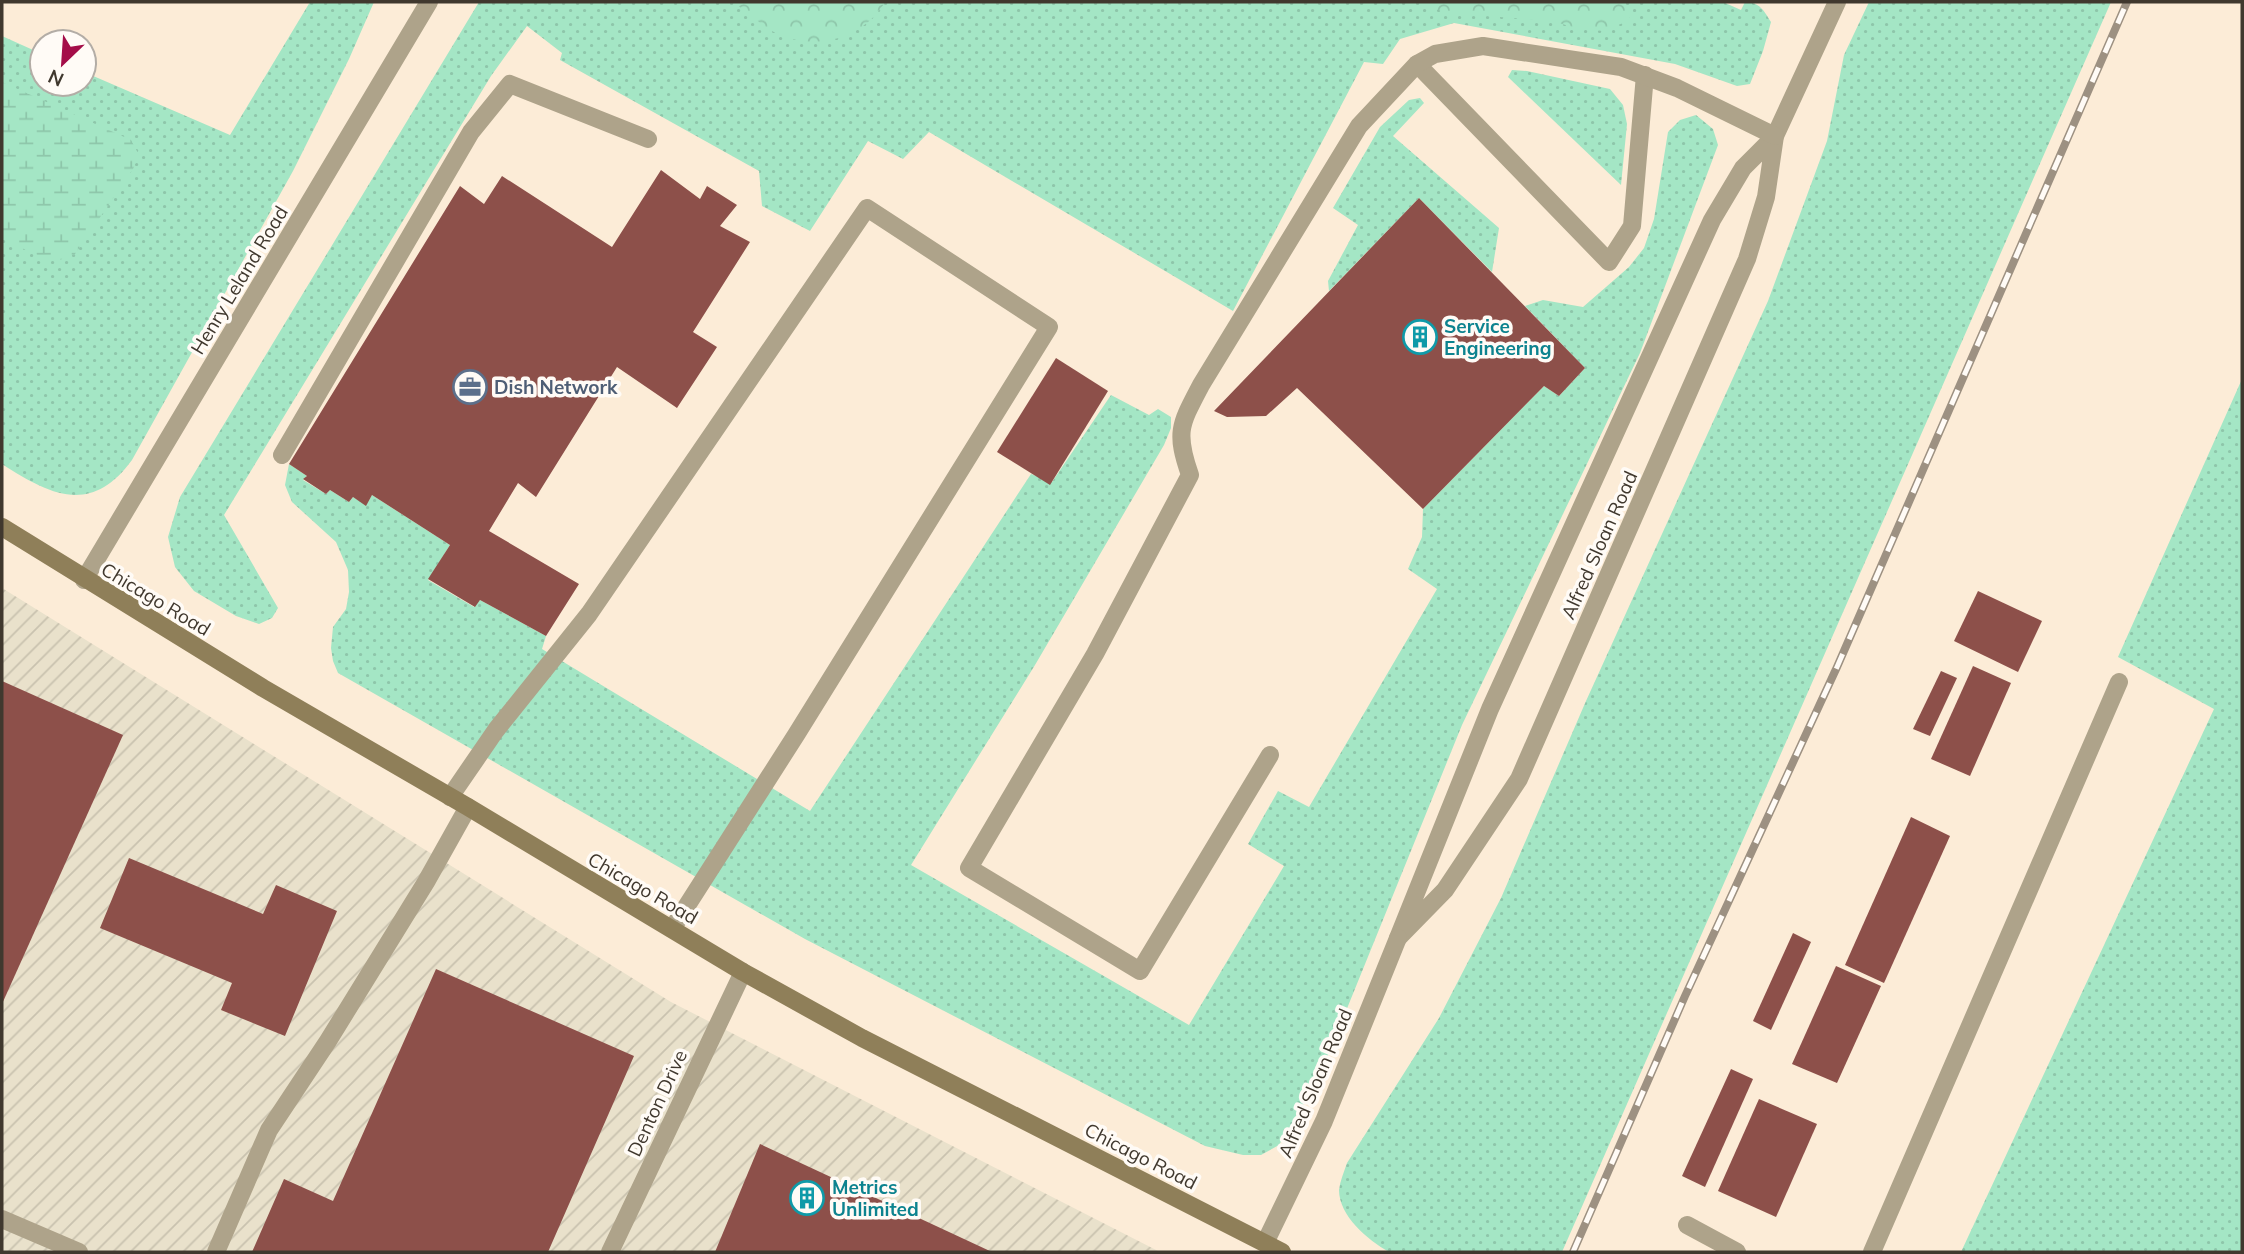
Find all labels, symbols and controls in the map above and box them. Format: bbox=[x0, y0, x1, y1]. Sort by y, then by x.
north arrow bbox=[28, 28, 98, 98]
text: N bbox=[44, 64, 67, 92]
street label: Henry Leland Road bbox=[185, 201, 293, 359]
place label: Service Engineering bbox=[1444, 314, 1552, 360]
building icon: Service Engineering bbox=[1401, 318, 1439, 356]
office icon: Dish Network bbox=[451, 368, 489, 406]
place label: Dish Network bbox=[494, 375, 618, 399]
street label: Alfred Sloan Road bbox=[1556, 467, 1642, 623]
street label: Chicago Road bbox=[97, 557, 215, 641]
street label: Chicago Road bbox=[584, 847, 702, 929]
street label: Alfred Sloan Road bbox=[1273, 1005, 1357, 1161]
street label: Denton Drive bbox=[622, 1046, 692, 1160]
street label: Chicago Road bbox=[1081, 1117, 1201, 1195]
place label: Metrics Unlimited bbox=[832, 1175, 919, 1221]
building icon: Metrics Unlimited bbox=[788, 1179, 826, 1217]

